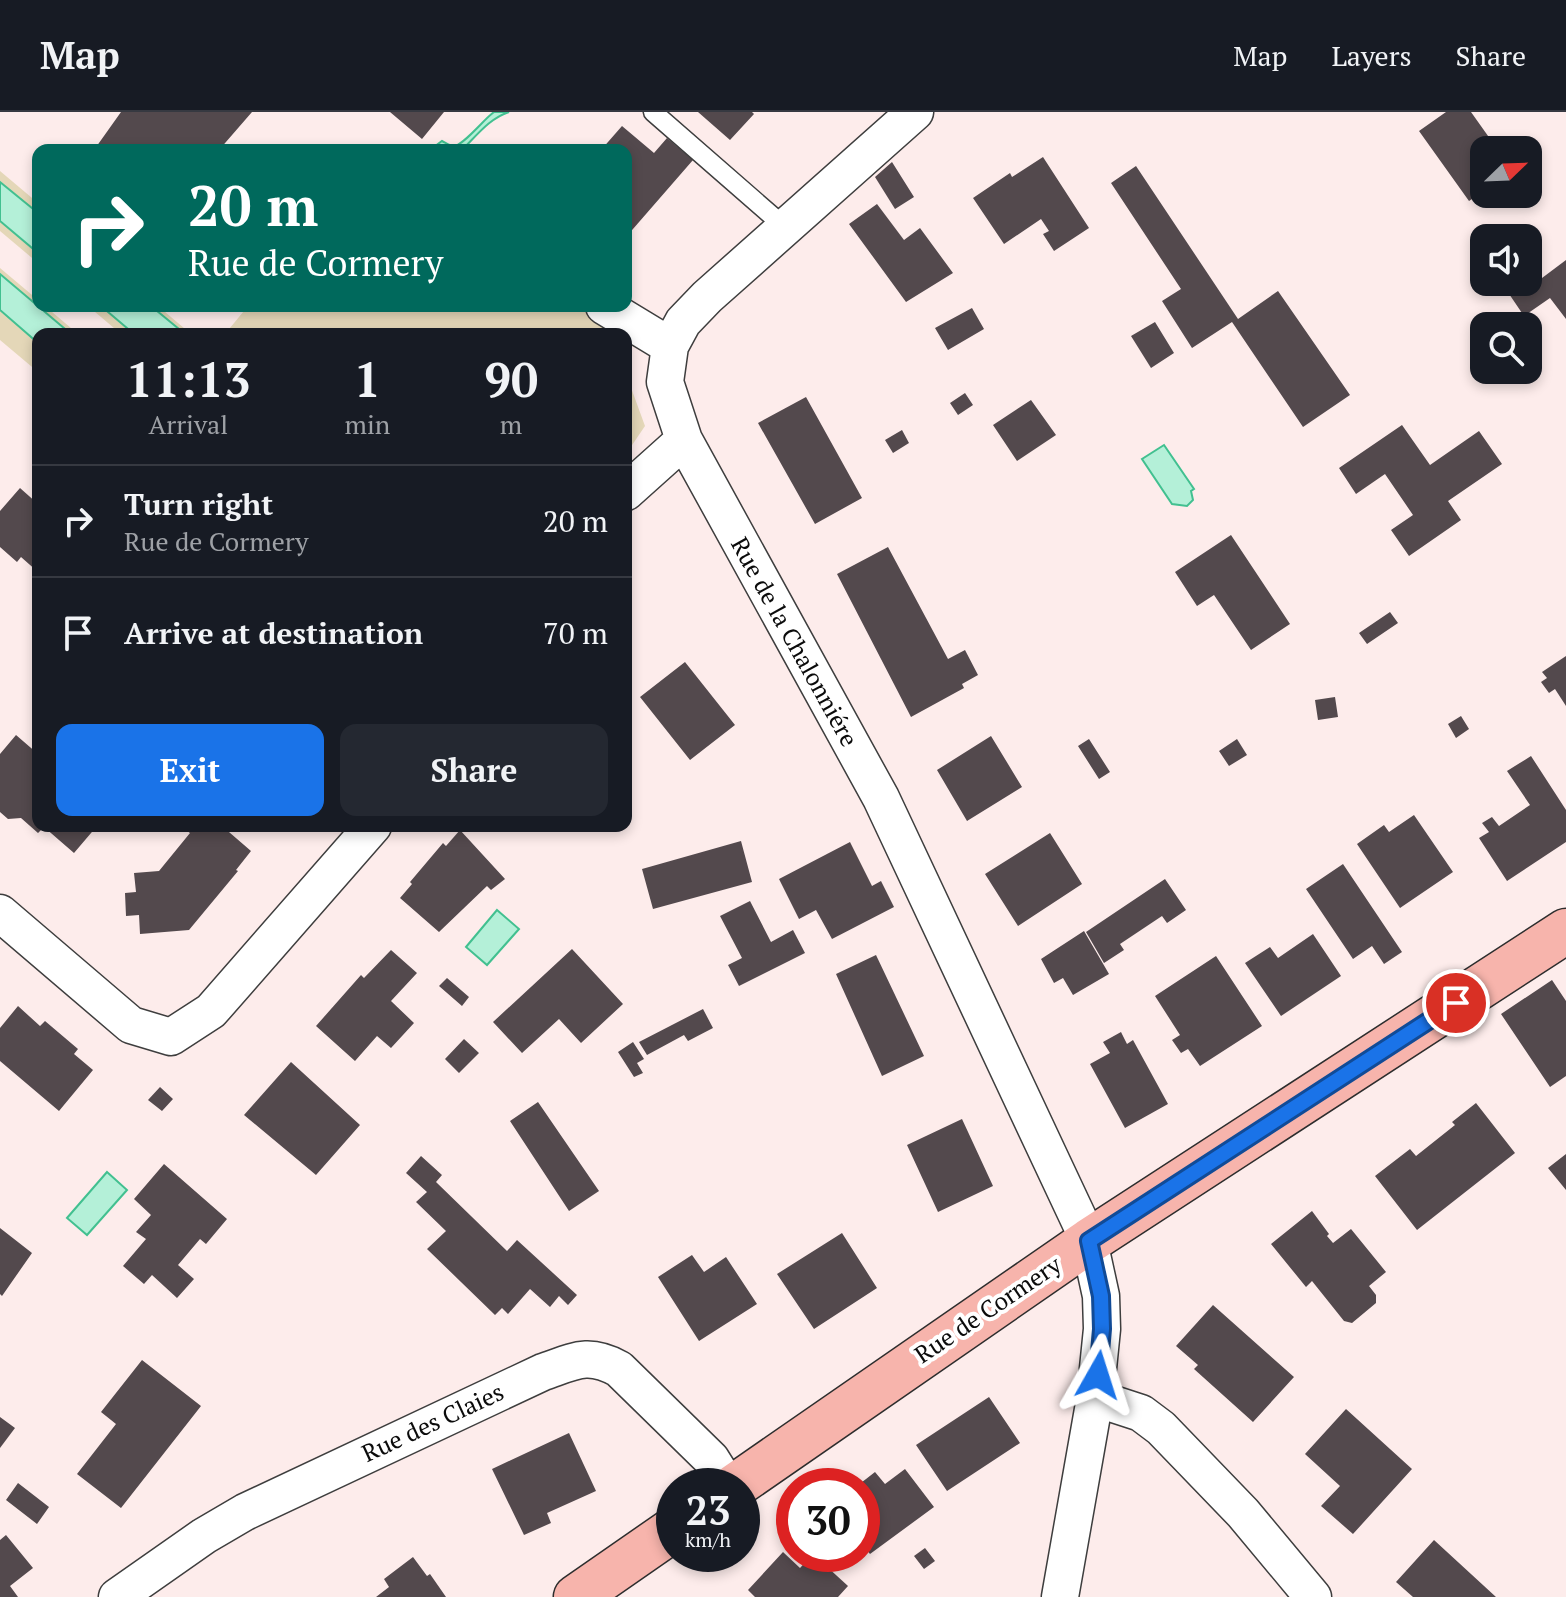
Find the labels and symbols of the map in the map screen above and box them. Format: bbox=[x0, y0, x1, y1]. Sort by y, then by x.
north arrow bbox=[1470, 136, 1542, 208]
street label: Rue de la Chalonniére bbox=[724, 531, 866, 752]
pin bbox=[1422, 969, 1490, 1037]
street label: Rue de Cormery bbox=[908, 1248, 1068, 1370]
position arrow bbox=[1056, 1333, 1140, 1417]
street label: Rue des Claies bbox=[356, 1375, 509, 1469]
speed limit sign: 30 bbox=[776, 1468, 880, 1572]

